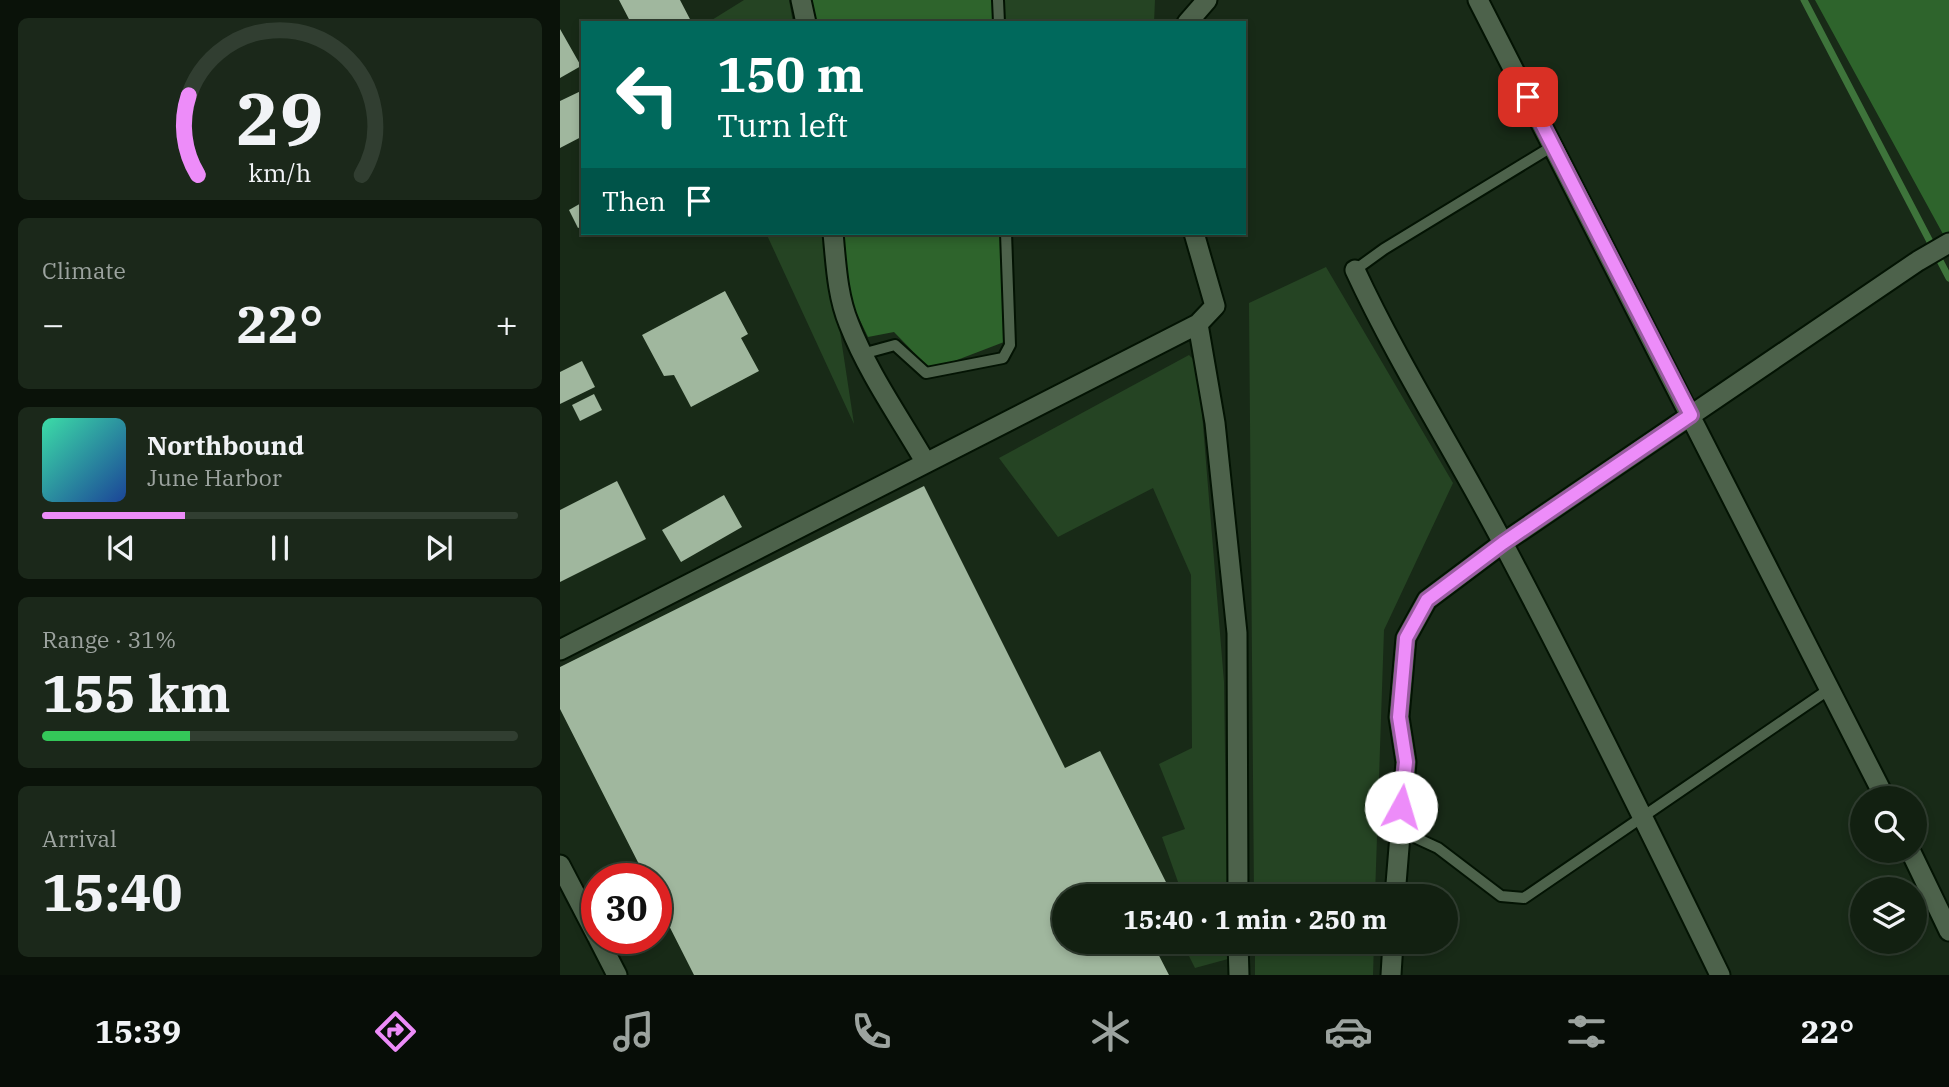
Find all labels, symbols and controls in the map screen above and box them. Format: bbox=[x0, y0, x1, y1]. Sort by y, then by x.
text: 150 m bbox=[717, 42, 864, 105]
icon: left bbox=[602, 49, 693, 140]
pin bbox=[1498, 67, 1558, 127]
text: 29 bbox=[236, 70, 324, 165]
icon: arrive bbox=[1509, 78, 1547, 116]
text: Turn left bbox=[717, 104, 848, 146]
text: km/h bbox=[248, 156, 312, 189]
icon: arrive bbox=[680, 182, 718, 220]
text: Then bbox=[602, 184, 666, 218]
text: Climate bbox=[42, 255, 126, 285]
text: 22° bbox=[237, 290, 323, 357]
text: − bbox=[42, 299, 65, 348]
text: + bbox=[495, 299, 518, 348]
text: Northbound bbox=[147, 428, 304, 462]
text: June Harbor bbox=[147, 462, 282, 492]
icon: previous bbox=[102, 529, 140, 567]
icon: pause bbox=[261, 529, 299, 567]
icon: next bbox=[420, 529, 458, 567]
text: Range · 31% bbox=[42, 624, 176, 654]
text: 155 km bbox=[42, 659, 231, 726]
position arrow bbox=[1364, 770, 1438, 844]
map controls bbox=[1850, 786, 1927, 954]
button: search bbox=[1850, 786, 1927, 863]
text: Arrival bbox=[42, 823, 117, 853]
text: 15:40 bbox=[42, 858, 183, 925]
speed limit sign: 30 bbox=[581, 863, 672, 954]
button: layers bbox=[1850, 877, 1927, 954]
text: 15:40 · 1 min · 250 m bbox=[1123, 902, 1387, 936]
icon: directions bbox=[371, 1007, 420, 1056]
icon: music bbox=[609, 1007, 658, 1056]
icon: phone bbox=[847, 1007, 896, 1056]
icon: climate bbox=[1086, 1007, 1135, 1056]
icon: car bbox=[1324, 1007, 1373, 1056]
icon: filters bbox=[1562, 1007, 1611, 1056]
text: 15:39 bbox=[95, 1010, 181, 1052]
text: 22° bbox=[1801, 1010, 1854, 1052]

